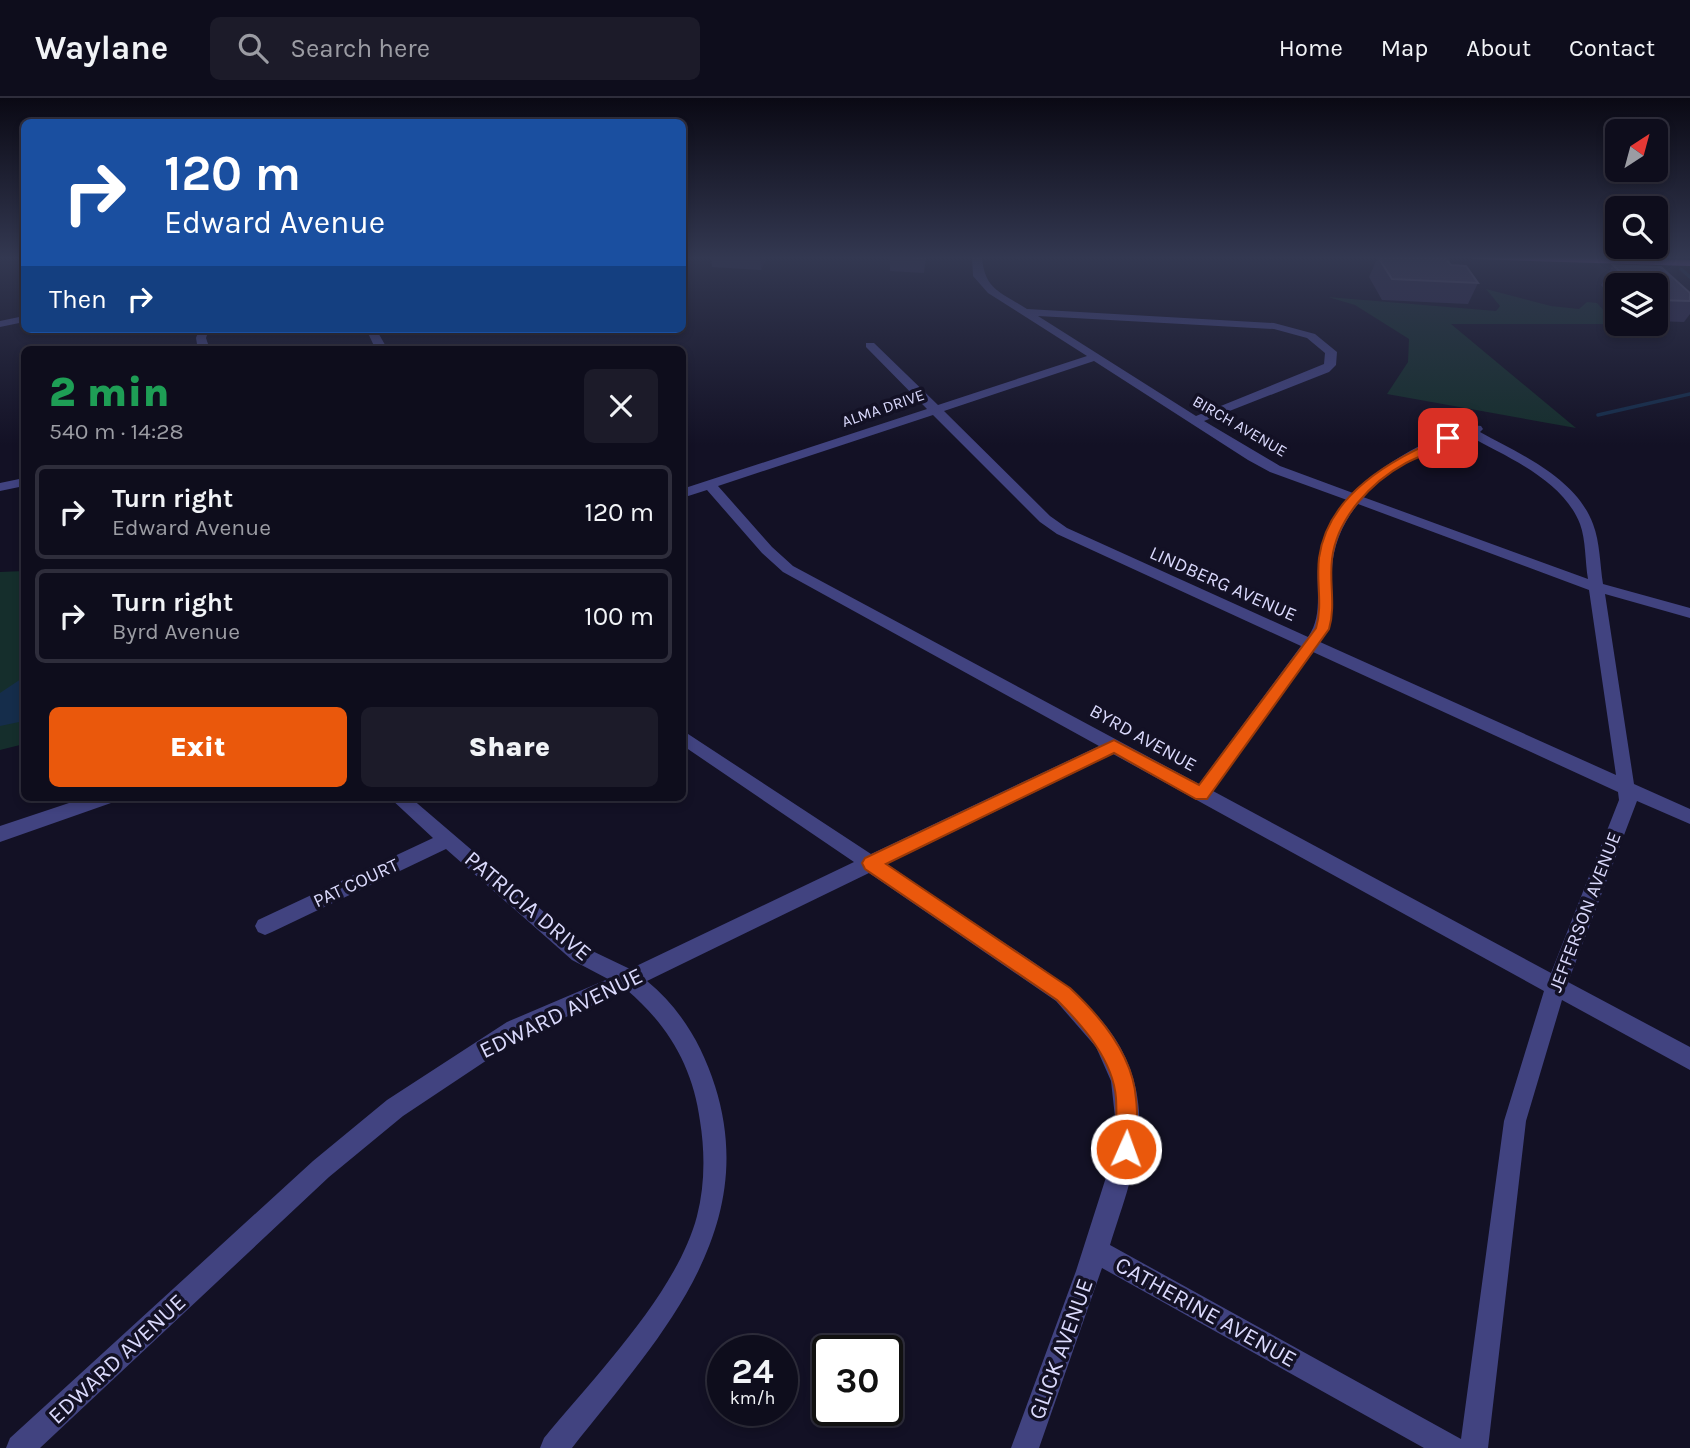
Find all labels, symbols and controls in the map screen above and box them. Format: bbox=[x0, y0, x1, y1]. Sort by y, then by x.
search box bbox=[210, 17, 700, 80]
text: Waylane bbox=[35, 29, 168, 67]
icon: search bbox=[234, 29, 272, 67]
text: Search here bbox=[290, 33, 430, 64]
text: Home bbox=[1279, 34, 1343, 62]
text: Map bbox=[1381, 34, 1428, 62]
text: About bbox=[1466, 34, 1531, 62]
text: Contact bbox=[1569, 34, 1655, 62]
north arrow bbox=[1605, 119, 1668, 182]
map controls bbox=[1605, 119, 1668, 336]
text: 120 m bbox=[164, 145, 301, 202]
icon: right bbox=[49, 147, 140, 238]
button: search bbox=[1605, 196, 1668, 259]
text: Edward Avenue bbox=[164, 204, 385, 241]
button: layers bbox=[1605, 273, 1668, 336]
icon: right bbox=[121, 280, 159, 318]
text: Then bbox=[49, 284, 107, 315]
text: 2 min bbox=[49, 367, 169, 417]
button: close bbox=[584, 369, 658, 443]
street label: ALMA DRIVE bbox=[839, 385, 927, 431]
street label: BIRCH AVENUE bbox=[1189, 391, 1291, 461]
pin bbox=[1418, 408, 1478, 468]
text: 540 m · 14:28 bbox=[49, 418, 184, 445]
icon: arrive bbox=[1429, 419, 1467, 457]
text: Turn right bbox=[112, 483, 233, 514]
icon: right bbox=[53, 493, 91, 531]
text: 120 m bbox=[584, 497, 654, 528]
text: Edward Avenue bbox=[112, 514, 271, 541]
street label: LINDBERG AVENUE bbox=[1146, 542, 1300, 626]
text: Turn right bbox=[112, 587, 233, 618]
icon: right bbox=[53, 597, 91, 635]
text: 100 m bbox=[584, 601, 654, 632]
text: Byrd Avenue bbox=[112, 618, 240, 645]
street label: BYRD AVENUE bbox=[1086, 700, 1200, 776]
button: Exit bbox=[49, 707, 347, 787]
button: Share bbox=[361, 707, 658, 787]
street label: JEFFERSON AVENUE bbox=[1544, 829, 1626, 995]
street label: PATRICIA DRIVE bbox=[459, 845, 597, 967]
street label: PAT COURT bbox=[310, 854, 403, 912]
street label: EDWARD AVENUE bbox=[475, 962, 647, 1064]
position arrow bbox=[1089, 1112, 1163, 1186]
street label: CATHERINE AVENUE bbox=[1111, 1251, 1301, 1373]
street label: GLICK AVENUE bbox=[1023, 1275, 1099, 1423]
street label: EDWARD AVENUE bbox=[43, 1288, 191, 1430]
speed limit sign: 30 bbox=[812, 1335, 903, 1426]
text: 24 bbox=[732, 1351, 774, 1392]
text: km/h bbox=[730, 1387, 775, 1409]

